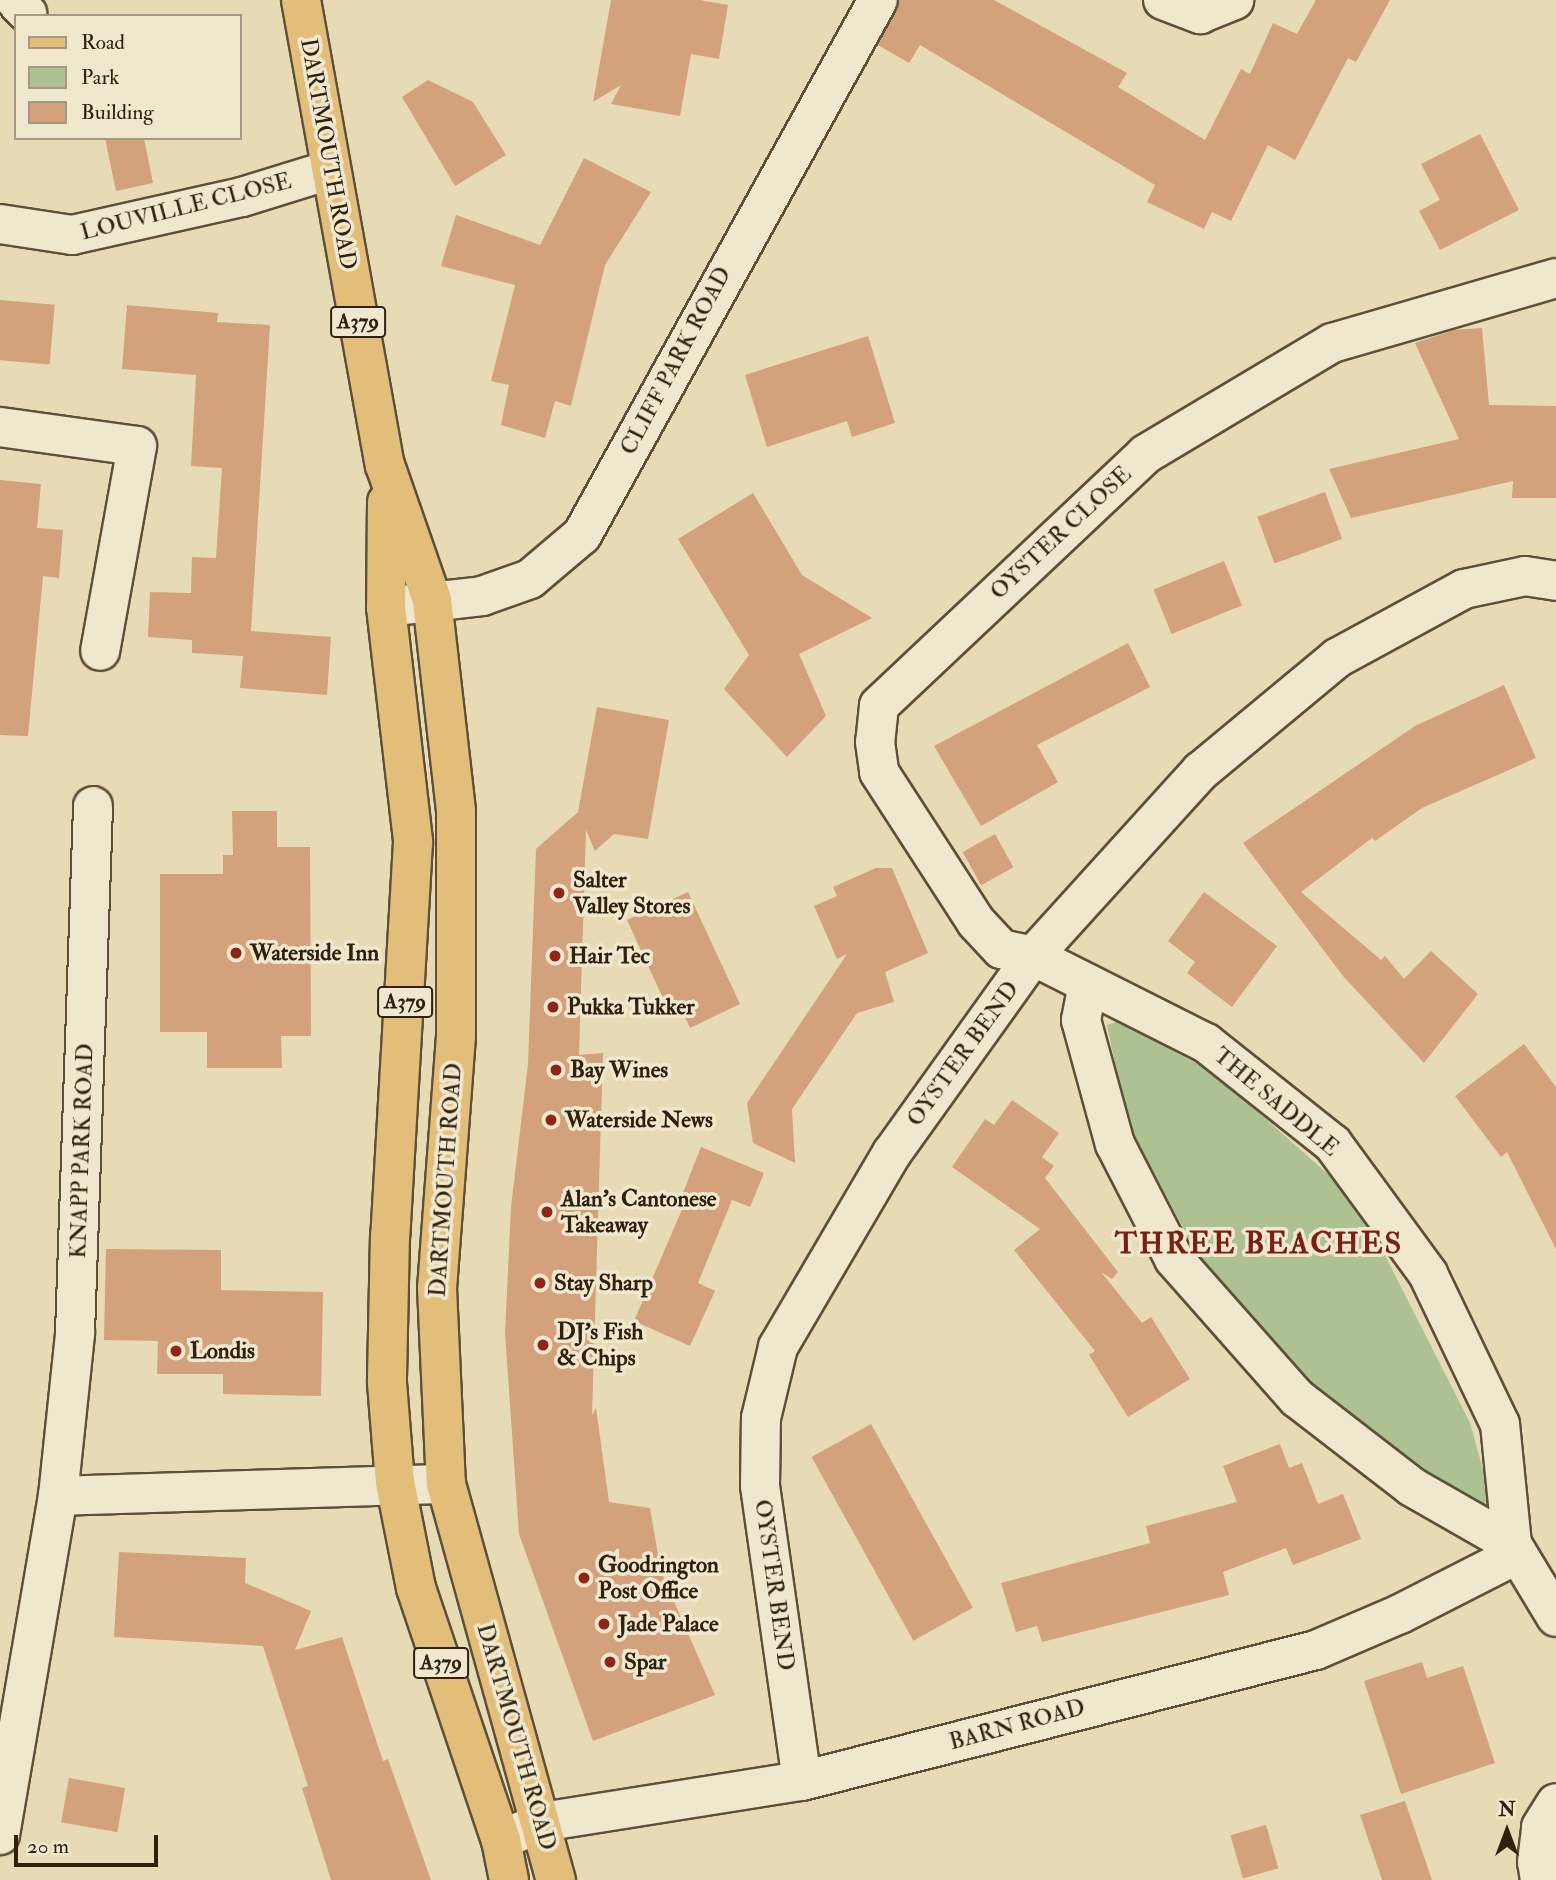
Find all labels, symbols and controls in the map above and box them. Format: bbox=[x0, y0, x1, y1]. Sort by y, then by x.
legend bbox=[14, 14, 242, 140]
text: Road bbox=[81, 29, 125, 56]
street label: DARTMOUTH ROAD bbox=[294, 36, 362, 272]
text: Park bbox=[81, 64, 119, 91]
text: Building bbox=[81, 99, 154, 126]
street label: LOUVILLE CLOSE bbox=[78, 167, 294, 247]
street label: CLIFF PARK ROAD bbox=[615, 262, 737, 460]
road number: A379 bbox=[330, 304, 386, 340]
street label: OYSTER CLOSE bbox=[985, 460, 1137, 606]
place label: Salter Valley Stores bbox=[573, 866, 690, 920]
marker: Salter Valley Stores bbox=[551, 885, 567, 901]
place label: Waterside Inn bbox=[250, 939, 379, 967]
place label: Hair Tec bbox=[569, 942, 650, 970]
marker: Waterside Inn bbox=[228, 945, 244, 961]
marker: Hair Tec bbox=[547, 948, 563, 964]
street label: OYSTER BEND bbox=[901, 976, 1025, 1132]
road number: A379 bbox=[377, 984, 433, 1020]
place label: Pukka Tukker bbox=[567, 993, 695, 1021]
marker: Pukka Tukker bbox=[545, 999, 561, 1015]
street label: THE SADDLE bbox=[1208, 1042, 1344, 1162]
street label: KNAPP PARK ROAD bbox=[64, 1043, 100, 1259]
place label: Bay Wines bbox=[570, 1056, 668, 1084]
street label: DARTMOUTH ROAD bbox=[424, 1062, 468, 1298]
marker: Bay Wines bbox=[548, 1062, 564, 1078]
place label: Waterside News bbox=[565, 1106, 713, 1134]
marker: Waterside News bbox=[543, 1112, 559, 1128]
place label: Alan's Cantonese Takeaway bbox=[561, 1185, 716, 1239]
marker: Alan's Cantonese Takeaway bbox=[539, 1204, 555, 1220]
district label: THREE BEACHES bbox=[1116, 1226, 1402, 1262]
place label: Stay Sharp bbox=[554, 1269, 653, 1297]
marker: Stay Sharp bbox=[532, 1275, 548, 1291]
place label: DJ's Fish & Chips bbox=[557, 1318, 643, 1372]
place label: Londis bbox=[190, 1337, 255, 1365]
marker: DJ's Fish & Chips bbox=[535, 1337, 551, 1353]
marker: Londis bbox=[168, 1343, 184, 1359]
street label: OYSTER BEND bbox=[748, 1498, 800, 1672]
place label: Goodrington Post Office bbox=[598, 1551, 719, 1605]
marker: Goodrington Post Office bbox=[576, 1570, 592, 1586]
place label: Jade Palace bbox=[618, 1610, 719, 1638]
marker: Jade Palace bbox=[596, 1616, 612, 1632]
street label: DARTMOUTH ROAD bbox=[470, 1621, 562, 1853]
road number: A379 bbox=[413, 1646, 469, 1680]
place label: Spar bbox=[624, 1648, 666, 1676]
marker: Spar bbox=[602, 1654, 618, 1670]
street label: BARN ROAD bbox=[946, 1694, 1088, 1756]
north arrow bbox=[1472, 1796, 1542, 1866]
text: N bbox=[1498, 1798, 1516, 1822]
scale bar bbox=[18, 1820, 161, 1864]
text: 20 m bbox=[27, 1833, 69, 1860]

